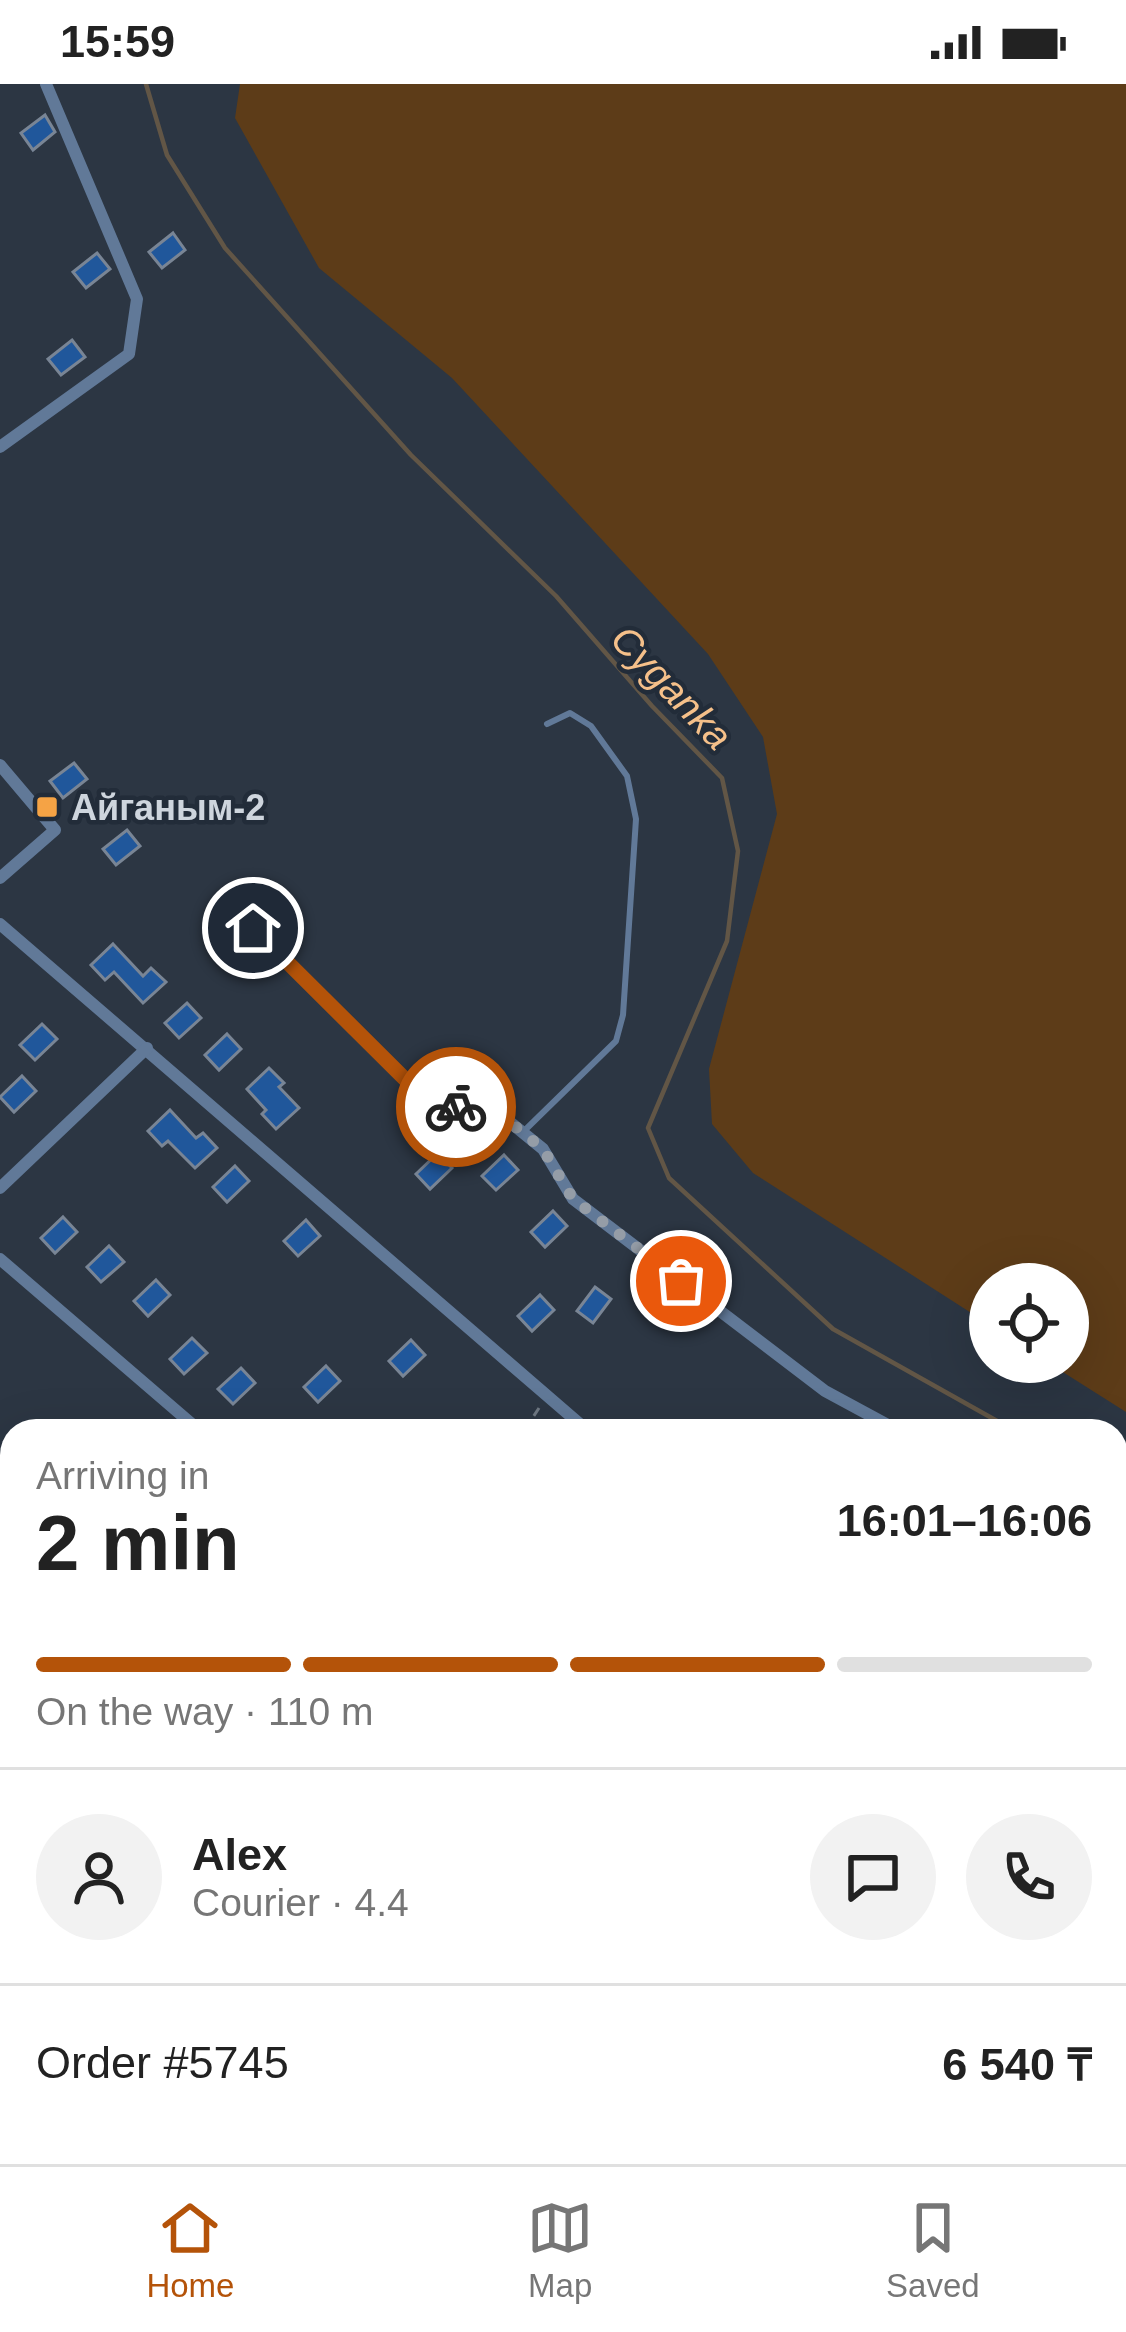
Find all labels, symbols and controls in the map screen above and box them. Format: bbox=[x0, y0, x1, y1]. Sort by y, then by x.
text: 15:59 bbox=[60, 16, 175, 67]
water label: Cyganka bbox=[603, 617, 741, 758]
place label: Айганым-2 bbox=[71, 787, 265, 828]
marker: Айганым-2 bbox=[34, 794, 60, 820]
pin bbox=[202, 877, 304, 979]
icon: home bbox=[220, 895, 286, 961]
courier bbox=[396, 1047, 516, 1167]
icon: bike bbox=[423, 1074, 489, 1140]
pin bbox=[630, 1230, 732, 1332]
icon: bag bbox=[648, 1248, 714, 1314]
map controls bbox=[969, 1263, 1089, 1383]
button: locate bbox=[969, 1263, 1089, 1383]
text: Arriving in bbox=[36, 1454, 209, 1497]
text: 16:01–16:06 bbox=[837, 1495, 1092, 1546]
text: 2 min bbox=[36, 1499, 240, 1587]
text: On the way · 110 m bbox=[36, 1690, 373, 1733]
button: person bbox=[36, 1814, 162, 1940]
button: chat bbox=[810, 1814, 936, 1940]
button: phone bbox=[966, 1814, 1092, 1940]
text: Alex bbox=[192, 1829, 287, 1880]
text: Courier · 4.4 bbox=[192, 1881, 409, 1924]
text: Order #5745 bbox=[36, 2037, 289, 2088]
text: 6 540 ₸ bbox=[942, 2039, 1092, 2090]
tab: Home bbox=[146, 2195, 234, 2305]
tab: Map bbox=[527, 2195, 593, 2305]
tab: Saved bbox=[886, 2195, 980, 2305]

